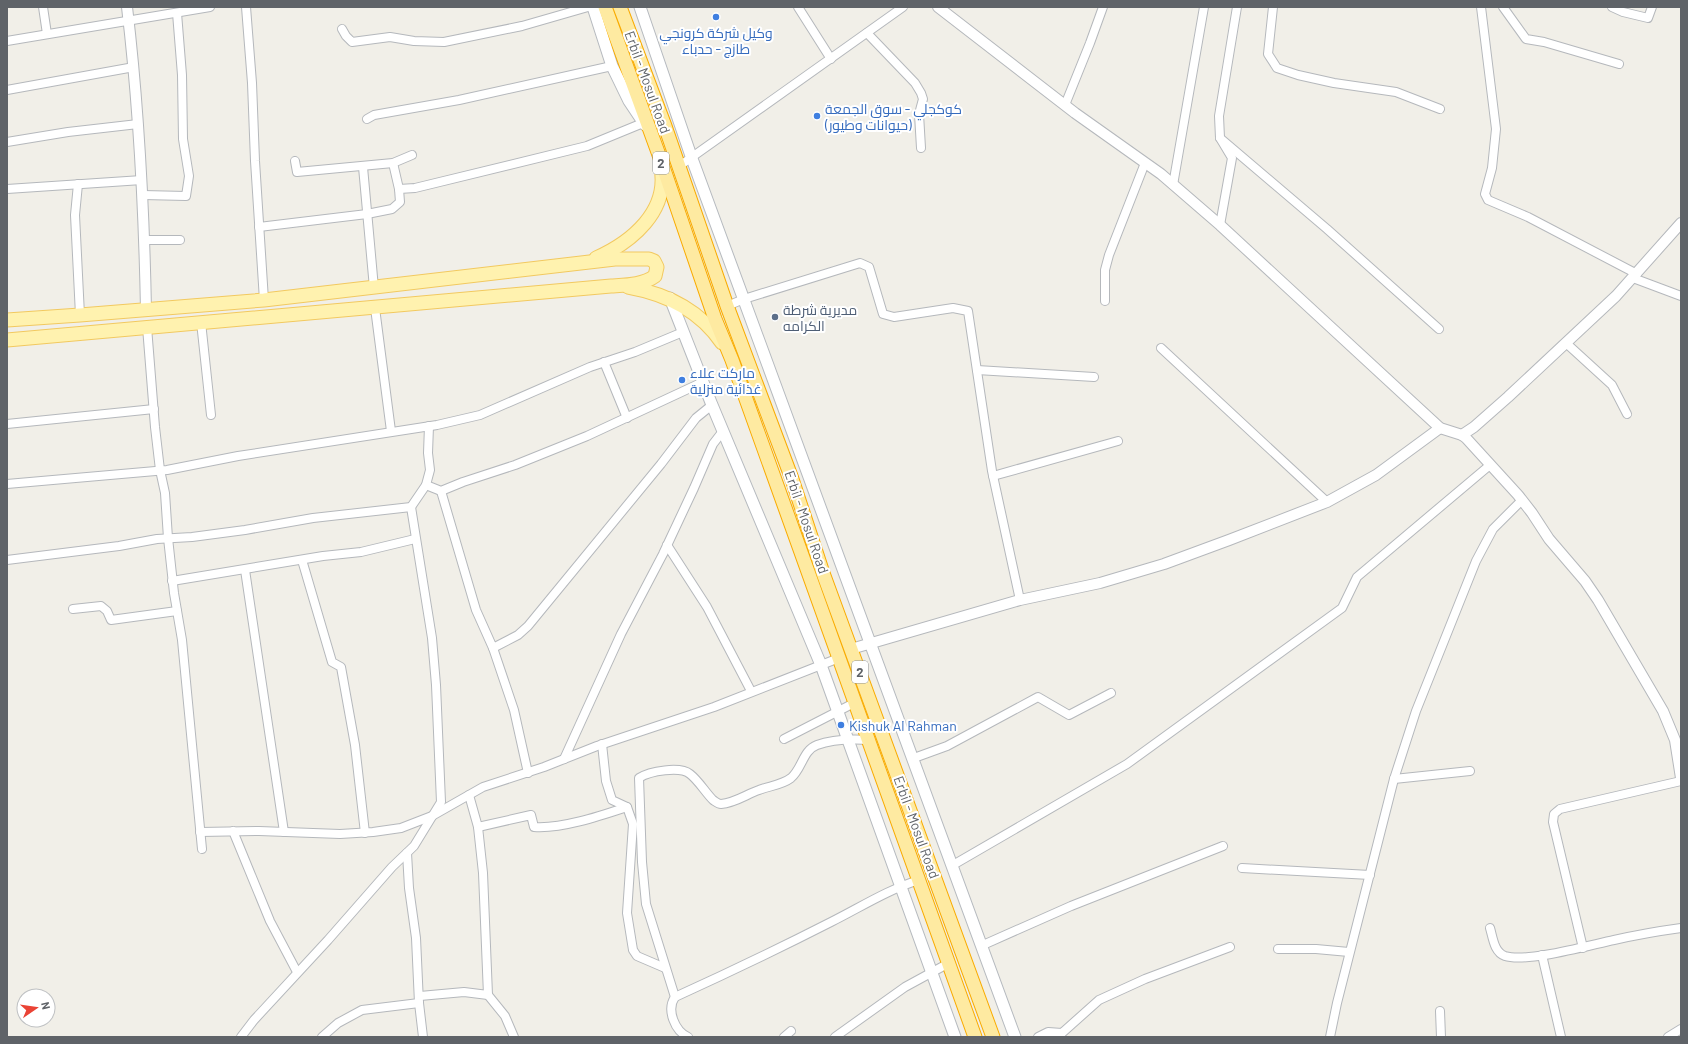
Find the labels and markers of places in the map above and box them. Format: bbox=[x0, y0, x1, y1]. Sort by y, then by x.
marker: وكيل شركة كرونجي طازج - حدباء bbox=[711, 12, 721, 22]
place label: وكيل شركة كرونجي طازج - حدباء bbox=[659, 24, 773, 58]
place label: كوكجلي - سوق الجمعة (حيوانات وطيور) bbox=[824, 100, 962, 133]
marker: كوكجلي - سوق الجمعة (حيوانات وطيور) bbox=[812, 111, 822, 121]
place label: مديرية شرطة الكرامه bbox=[783, 301, 857, 334]
marker: مديرية شرطة الكرامه bbox=[770, 312, 780, 322]
place label: ماركت علاء غذائية منزلية bbox=[690, 364, 762, 397]
marker: ماركت علاء غذائية منزلية bbox=[677, 375, 687, 385]
place label: Kishuk Al Rahman bbox=[849, 717, 957, 734]
marker: Kishuk Al Rahman bbox=[836, 720, 846, 730]

